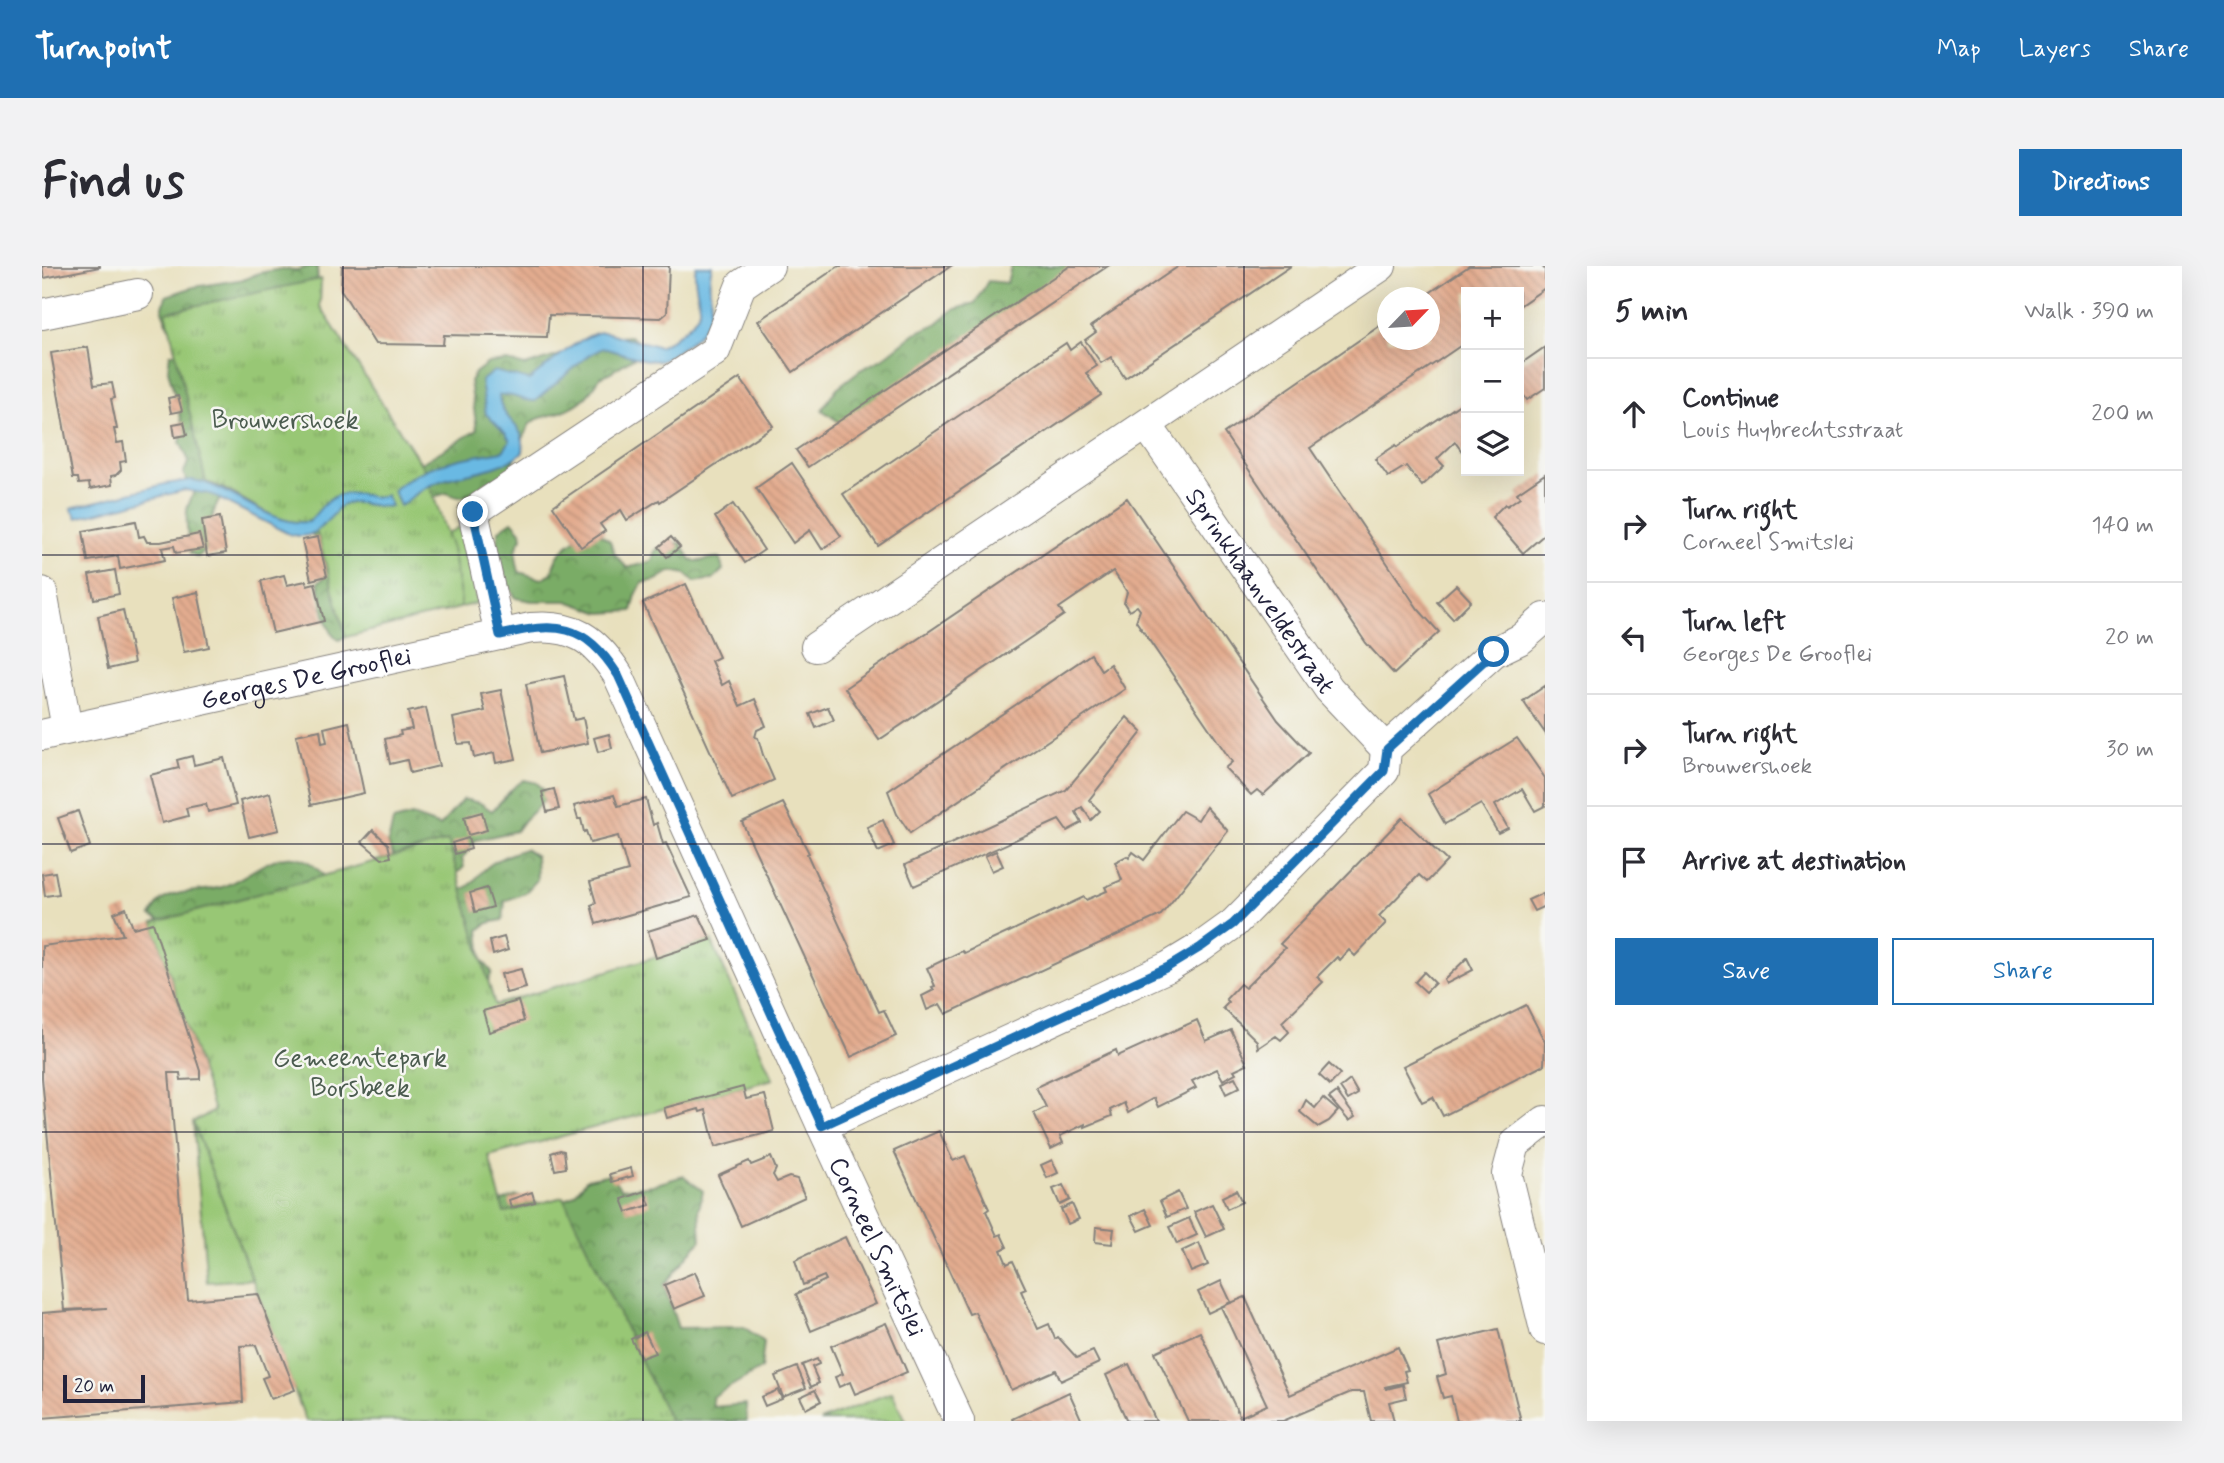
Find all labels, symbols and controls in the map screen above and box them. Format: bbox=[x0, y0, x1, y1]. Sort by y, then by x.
text: Turnpoint bbox=[35, 27, 172, 71]
text: Map bbox=[1937, 34, 1981, 65]
text: Layers bbox=[2019, 34, 2091, 65]
text: Share bbox=[2129, 34, 2189, 65]
button: Directions bbox=[2019, 149, 2182, 216]
text: Find us bbox=[42, 150, 185, 215]
north arrow bbox=[1377, 287, 1440, 350]
map controls bbox=[1461, 287, 1524, 476]
button: + bbox=[1461, 287, 1524, 350]
text: 5 min bbox=[1615, 292, 1689, 331]
text: Walk · 390 m bbox=[2024, 297, 2154, 327]
button: − bbox=[1461, 350, 1524, 413]
text: Continue bbox=[1682, 382, 1779, 416]
icon: ahead bbox=[1615, 395, 1653, 433]
text: 200 m bbox=[2091, 399, 2154, 429]
park label: Brouwershoek bbox=[211, 404, 359, 438]
button: layers bbox=[1461, 413, 1524, 476]
text: Louis Huybrechtsstraat bbox=[1682, 416, 1903, 446]
street label: Sprinkhaanveldestraat bbox=[1177, 482, 1342, 701]
text: Turn right bbox=[1682, 494, 1798, 528]
route end bbox=[457, 496, 488, 527]
icon: right bbox=[1615, 507, 1653, 545]
text: 140 m bbox=[2091, 511, 2154, 541]
text: Corneel Smitslei bbox=[1682, 528, 1854, 558]
text: Turn left bbox=[1682, 606, 1786, 640]
icon: left bbox=[1615, 619, 1653, 657]
text: 20 m bbox=[2105, 623, 2154, 653]
route start bbox=[1478, 636, 1509, 667]
street label: Georges De Grooflei bbox=[198, 640, 415, 719]
text: Georges De Grooflei bbox=[1682, 640, 1872, 670]
text: Turn right bbox=[1682, 718, 1798, 752]
icon: right bbox=[1615, 731, 1653, 769]
text: 30 m bbox=[2106, 735, 2154, 765]
text: Brouwershoek bbox=[1682, 752, 1812, 782]
icon: arrive bbox=[1615, 843, 1653, 881]
text: Arrive at destination bbox=[1682, 845, 1906, 879]
button: Save bbox=[1615, 938, 1878, 1005]
button: Share bbox=[1892, 938, 2154, 1005]
park label: Gemeentepark Borsbeek bbox=[273, 1042, 447, 1106]
street label: Corneel Smitslei bbox=[820, 1152, 932, 1343]
scale bar bbox=[63, 1372, 145, 1404]
text: 20 m bbox=[74, 1374, 114, 1399]

